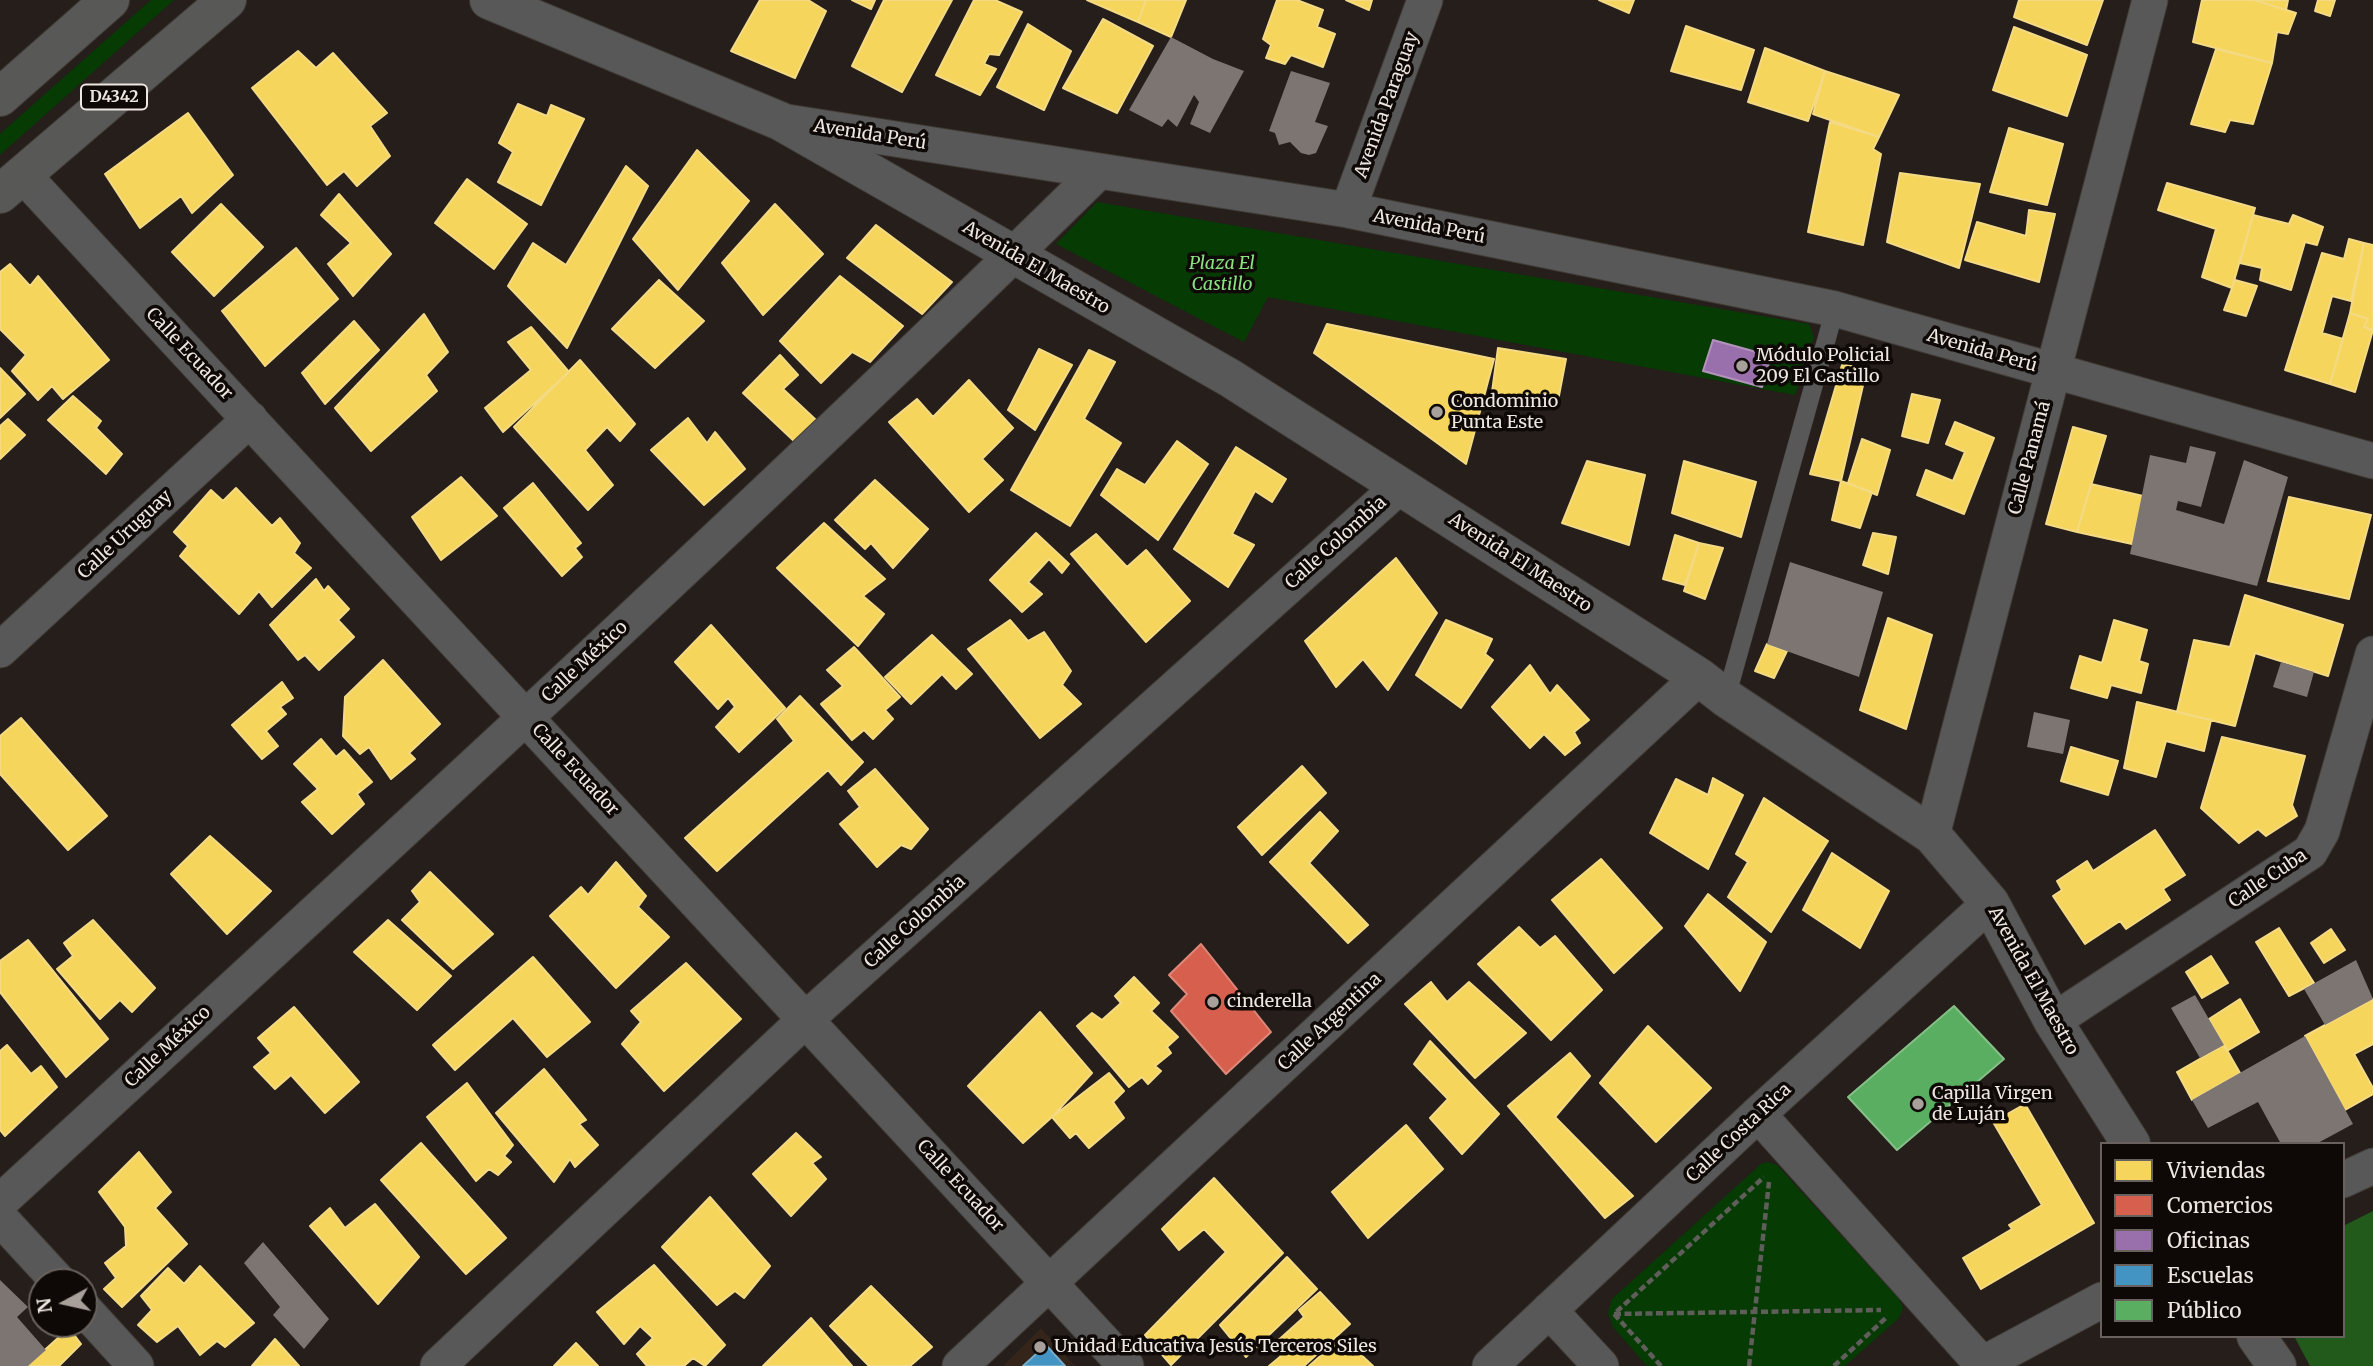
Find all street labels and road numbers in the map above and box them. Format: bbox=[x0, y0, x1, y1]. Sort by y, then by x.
street label: Avenida Paraguay bbox=[1350, 29, 1424, 181]
road number: D4342 bbox=[81, 85, 147, 110]
street label: Avenida Perú bbox=[812, 115, 928, 155]
street label: Avenida Perú bbox=[1371, 206, 1487, 248]
street label: Avenida El Maestro bbox=[959, 217, 1113, 319]
street label: Calle Ecuador bbox=[141, 304, 237, 404]
street label: Avenida Perú bbox=[1924, 325, 2040, 377]
street label: Calle Panamá bbox=[2004, 399, 2056, 517]
street label: Calle Uruguay bbox=[74, 486, 176, 584]
street label: Calle Colombia bbox=[1281, 492, 1391, 594]
street label: Avenida El Maestro bbox=[1444, 509, 1596, 617]
street label: Calle México bbox=[538, 617, 632, 707]
street label: Calle Ecuador bbox=[527, 720, 623, 820]
street label: Calle Cuba bbox=[2225, 845, 2311, 913]
street label: Calle Colombia bbox=[860, 871, 970, 973]
street label: Avenida El Maestro bbox=[1983, 903, 2083, 1059]
street label: Calle Argentina bbox=[1274, 969, 1386, 1075]
street label: Calle México bbox=[121, 1002, 215, 1092]
street label: Calle Costa Rica bbox=[1682, 1079, 1796, 1187]
street label: Calle Ecuador bbox=[912, 1136, 1008, 1236]

